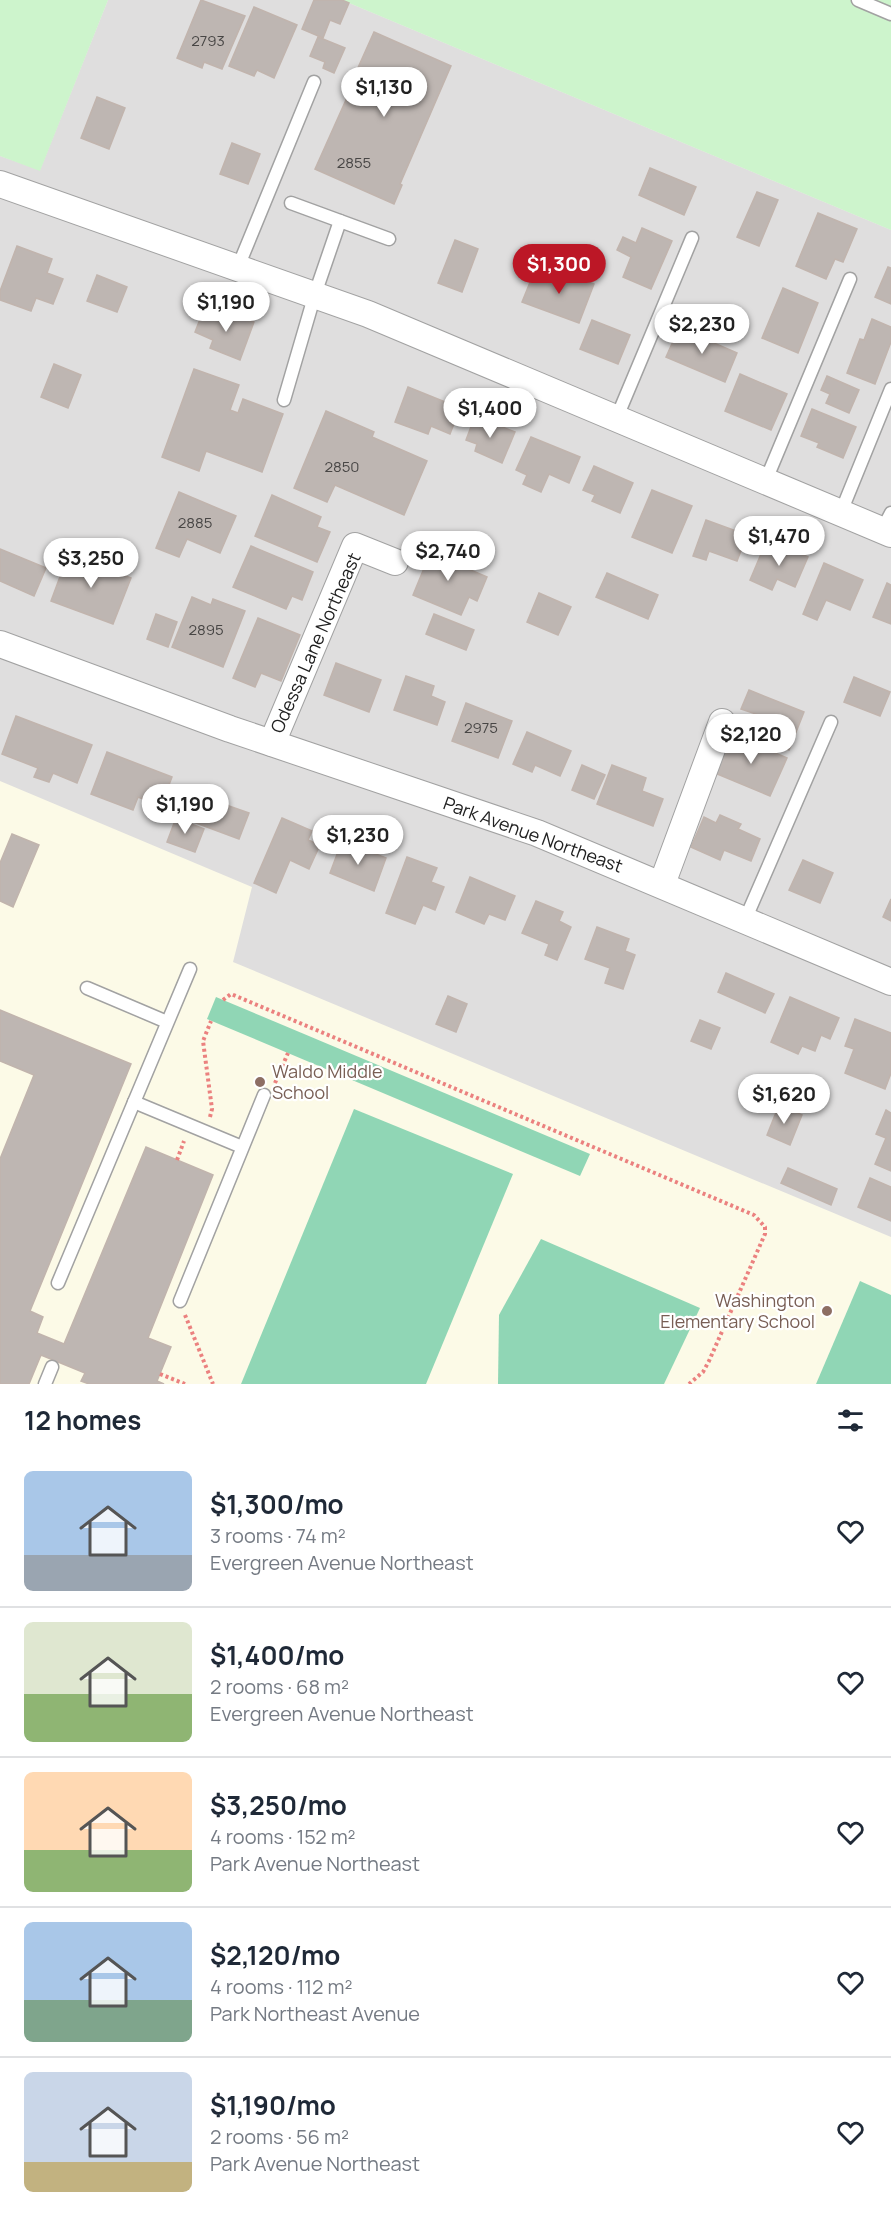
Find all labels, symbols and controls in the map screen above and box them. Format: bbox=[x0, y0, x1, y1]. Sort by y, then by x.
house number: 2793 bbox=[191, 30, 225, 51]
pin: $1,130 bbox=[335, 67, 433, 118]
text: $1,130 bbox=[355, 73, 413, 100]
house number: 2855 bbox=[337, 152, 371, 173]
pin: $1,300 bbox=[510, 244, 608, 295]
text: $1,300 bbox=[527, 250, 591, 277]
pin: $1,190 bbox=[177, 282, 275, 333]
text: $1,190 bbox=[197, 288, 255, 315]
pin: $2,230 bbox=[653, 304, 751, 355]
text: $2,230 bbox=[668, 310, 736, 337]
pin: $1,400 bbox=[441, 388, 539, 439]
text: $1,400 bbox=[457, 394, 523, 421]
house number: 2850 bbox=[324, 456, 360, 477]
house number: 2885 bbox=[178, 512, 212, 533]
pin: $1,470 bbox=[730, 516, 828, 567]
text: $1,470 bbox=[748, 522, 810, 549]
pin: $2,740 bbox=[399, 531, 497, 582]
text: $2,740 bbox=[415, 537, 481, 564]
pin: $3,250 bbox=[42, 538, 140, 589]
text: $3,250 bbox=[57, 544, 125, 571]
street label: Odessa Lane Northeast bbox=[264, 549, 366, 737]
house number: 2895 bbox=[188, 619, 224, 640]
pin: $2,120 bbox=[702, 714, 800, 765]
house number: 2975 bbox=[464, 717, 498, 738]
text: $2,120 bbox=[720, 720, 782, 747]
pin: $1,190 bbox=[136, 784, 234, 835]
text: $1,190 bbox=[156, 790, 214, 817]
street label: Park Avenue Northeast bbox=[440, 790, 626, 878]
pin: $1,230 bbox=[309, 815, 407, 866]
text: $1,230 bbox=[326, 821, 390, 848]
place label: Waldo Middle School bbox=[272, 1059, 383, 1104]
pin: $1,620 bbox=[735, 1074, 833, 1125]
marker: Waldo Middle School bbox=[253, 1075, 267, 1089]
text: $1,620 bbox=[752, 1080, 816, 1107]
place label: Washington Elementary School bbox=[660, 1288, 815, 1333]
marker: Washington Elementary School bbox=[820, 1304, 834, 1318]
text: 12 homes bbox=[24, 1402, 141, 1438]
icon: filters bbox=[834, 1404, 867, 1437]
text: $1,300/mo bbox=[210, 1486, 344, 1522]
icon: home bbox=[72, 1495, 144, 1567]
icon: heart bbox=[834, 1515, 867, 1548]
text: 3 rooms · 74 m² bbox=[210, 1522, 346, 1549]
text: Evergreen Avenue Northeast bbox=[210, 1549, 474, 1576]
text: $1,400/mo bbox=[210, 1637, 344, 1673]
icon: home bbox=[72, 1646, 144, 1718]
icon: heart bbox=[834, 1666, 867, 1699]
text: 2 rooms · 68 m² bbox=[210, 1673, 349, 1700]
text: Evergreen Avenue Northeast bbox=[210, 1700, 474, 1727]
text: $3,250/mo bbox=[210, 1787, 347, 1823]
icon: home bbox=[72, 1796, 144, 1868]
icon: heart bbox=[834, 1816, 867, 1849]
text: 4 rooms · 152 m² bbox=[210, 1823, 356, 1850]
text: Park Avenue Northeast bbox=[210, 1850, 420, 1877]
text: $2,120/mo bbox=[210, 1937, 340, 1973]
icon: home bbox=[72, 1946, 144, 2018]
icon: heart bbox=[834, 1966, 867, 1999]
text: 4 rooms · 112 m² bbox=[210, 1973, 352, 2000]
text: Park Northeast Avenue bbox=[210, 2000, 420, 2027]
text: $1,190/mo bbox=[210, 2087, 336, 2123]
icon: home bbox=[72, 2096, 144, 2168]
icon: heart bbox=[834, 2116, 867, 2149]
text: 2 rooms · 56 m² bbox=[210, 2123, 349, 2150]
text: Park Avenue Northeast bbox=[210, 2150, 420, 2177]

